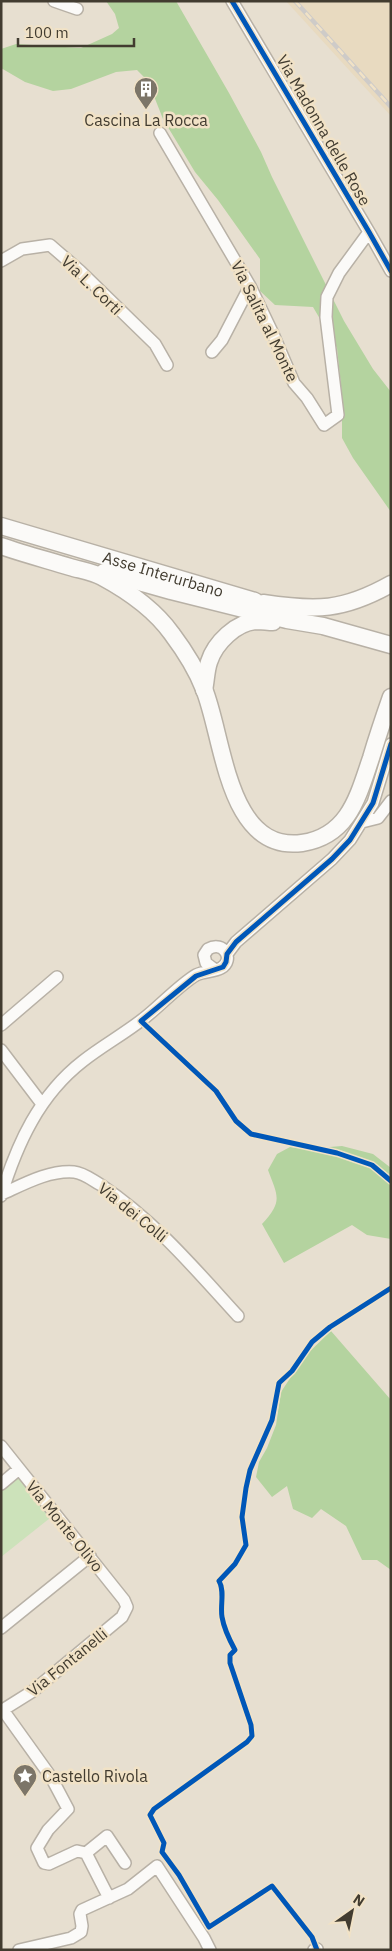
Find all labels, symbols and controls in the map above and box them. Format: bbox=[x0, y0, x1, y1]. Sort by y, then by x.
scale bar bbox=[18, 15, 134, 47]
text: 100 m bbox=[25, 23, 69, 42]
street label: Via Madonna delle Rose bbox=[273, 51, 376, 209]
building icon: Cascina La Rocca bbox=[133, 76, 159, 110]
place label: Cascina La Rocca bbox=[84, 110, 208, 130]
street label: Via L. Corti bbox=[57, 251, 127, 319]
street label: Via Salita al Monte bbox=[227, 257, 303, 385]
street label: Asse Interurbano bbox=[100, 547, 226, 601]
street label: Via dei Colli bbox=[94, 1178, 172, 1246]
street label: Via Monte Olivo bbox=[22, 1476, 108, 1576]
street label: Via Fontanelli bbox=[23, 1624, 111, 1700]
place icon: Castello Rivola bbox=[12, 1763, 38, 1797]
place label: Castello Rivola bbox=[42, 1766, 148, 1786]
north arrow bbox=[327, 1886, 377, 1936]
text: N bbox=[350, 1890, 368, 1910]

